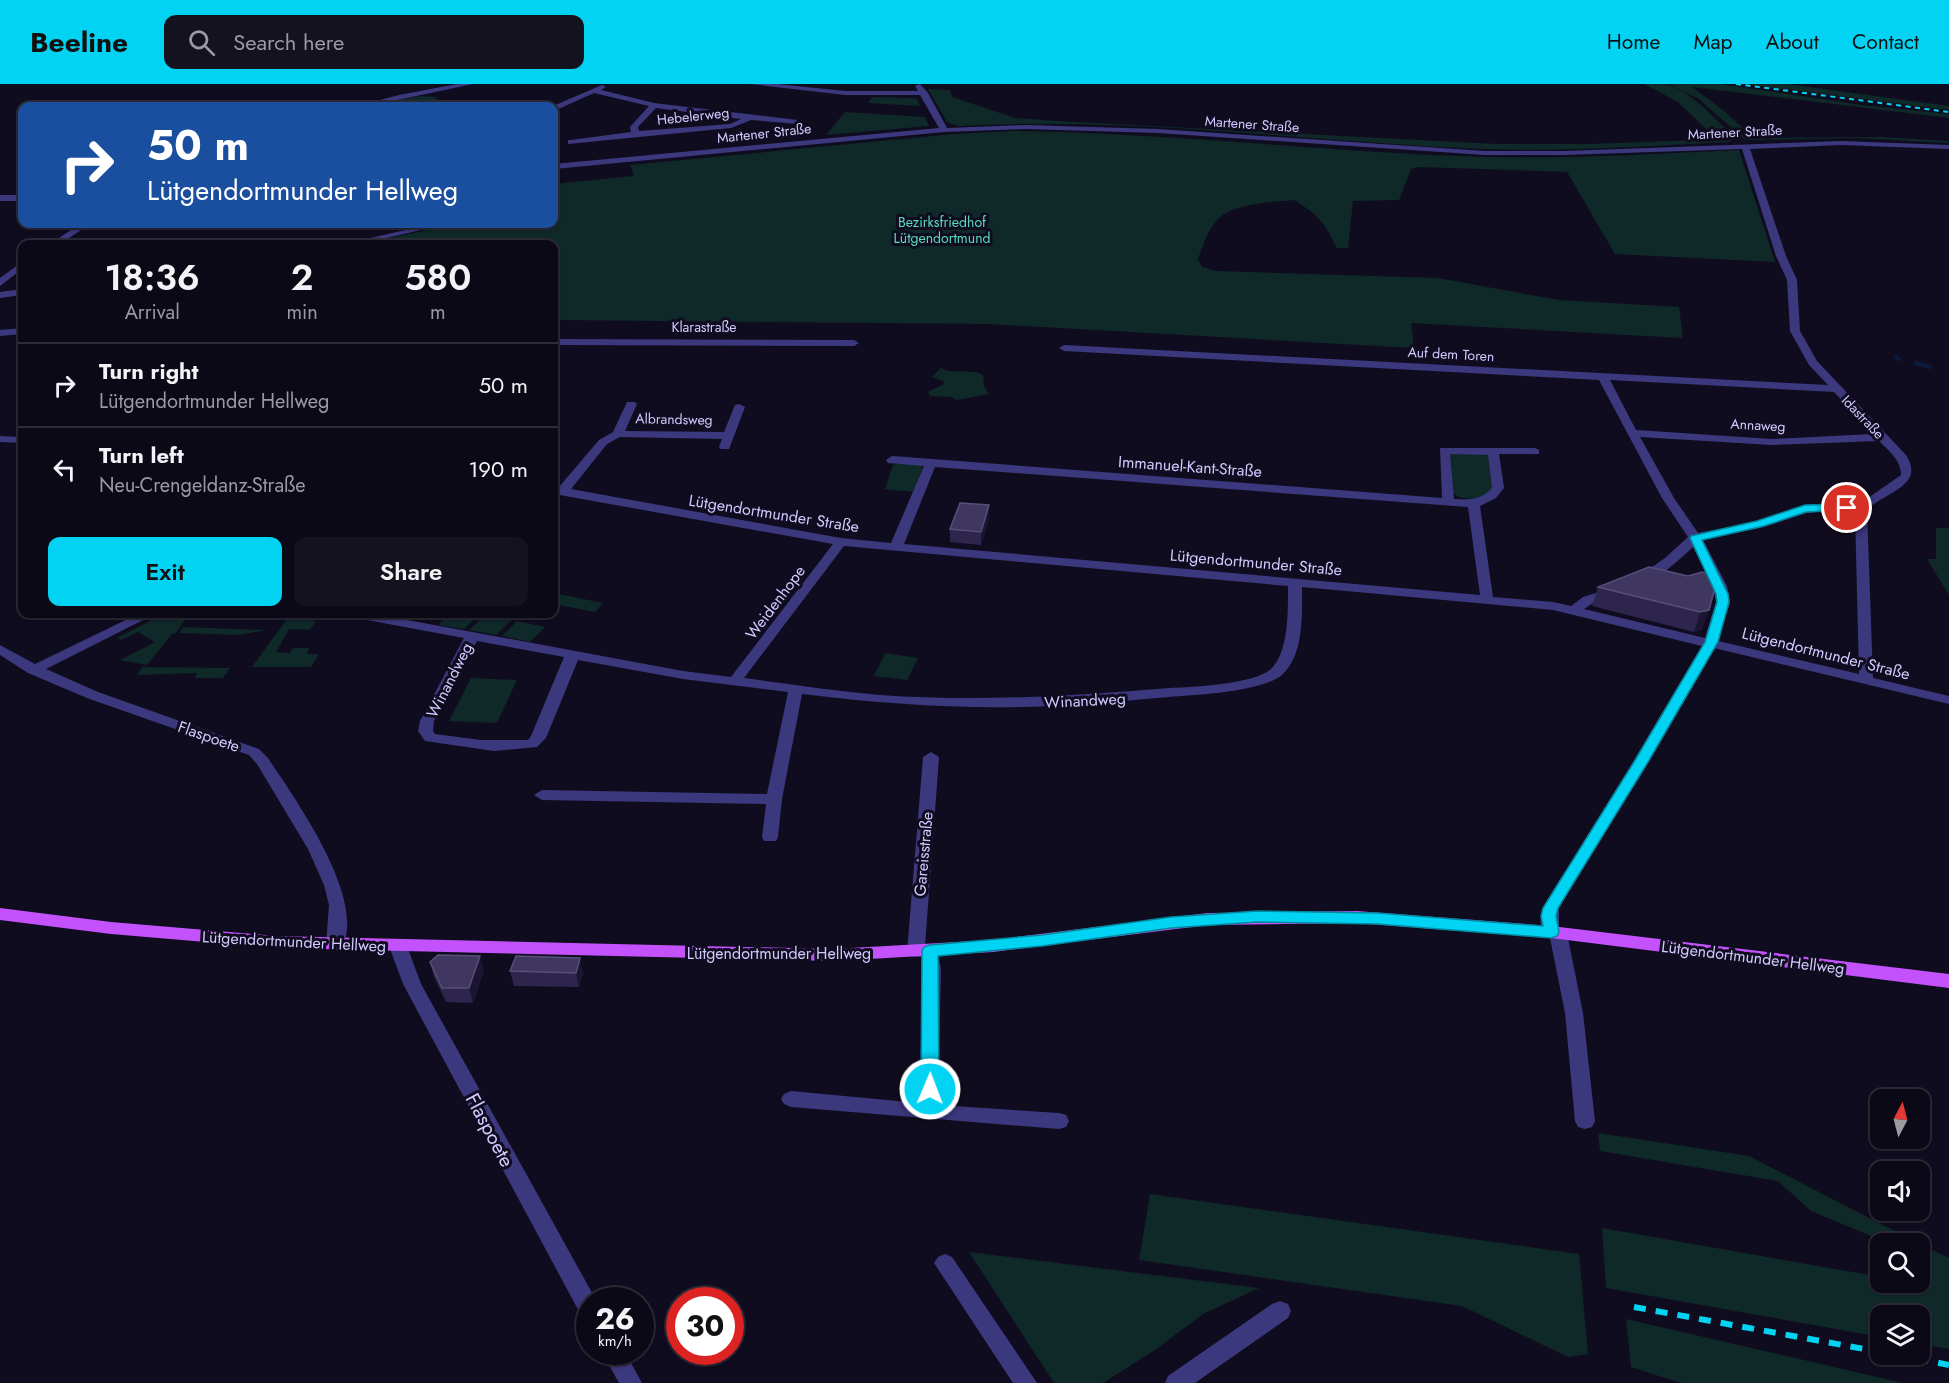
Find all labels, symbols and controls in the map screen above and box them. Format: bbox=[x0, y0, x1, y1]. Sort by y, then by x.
search box bbox=[164, 15, 584, 69]
text: Beeline bbox=[30, 22, 128, 63]
icon: search bbox=[185, 26, 218, 59]
text: Search here bbox=[233, 26, 344, 58]
text: Home bbox=[1607, 27, 1660, 57]
text: Map bbox=[1693, 27, 1733, 57]
text: About bbox=[1766, 27, 1819, 57]
text: Contact bbox=[1852, 27, 1919, 57]
street label: Hebelerweg bbox=[656, 102, 730, 130]
street label: Martener Straße bbox=[1204, 111, 1300, 137]
text: 50 m bbox=[147, 115, 249, 176]
street label: Martener Straße bbox=[716, 118, 812, 148]
street label: Martener Straße bbox=[1687, 120, 1783, 144]
icon: right bbox=[48, 126, 126, 204]
text: Lütgendortmunder Hellweg bbox=[147, 171, 458, 210]
park label: Bezirksfriedhof Lütgendortmund bbox=[894, 212, 990, 248]
text: 18:36 bbox=[105, 251, 200, 303]
text: 2 bbox=[291, 251, 313, 303]
text: 580 bbox=[404, 251, 471, 303]
text: Arrival bbox=[125, 298, 180, 327]
text: min bbox=[286, 298, 318, 327]
text: m bbox=[430, 298, 446, 327]
street label: Klarastraße bbox=[671, 317, 737, 337]
street label: Auf dem Toren bbox=[1407, 342, 1495, 366]
text: Turn right bbox=[99, 355, 199, 387]
icon: right bbox=[48, 369, 81, 402]
text: 50 m bbox=[479, 369, 528, 401]
text: Lütgendortmunder Hellweg bbox=[99, 387, 329, 416]
street label: Idastraße bbox=[1837, 391, 1889, 443]
street label: Albrandsweg bbox=[635, 408, 713, 430]
street label: Annaweg bbox=[1730, 414, 1786, 436]
text: Turn left bbox=[99, 439, 184, 471]
street label: Immanuel-Kant-Straße bbox=[1117, 450, 1263, 483]
icon: left bbox=[48, 453, 81, 486]
text: 190 m bbox=[468, 453, 528, 485]
text: Neu-Crengeldanz-Straße bbox=[99, 471, 306, 500]
pin bbox=[1821, 482, 1872, 533]
street label: Lütgendortmunder Straße bbox=[687, 489, 861, 538]
icon: arrive bbox=[1830, 491, 1863, 524]
button: Exit bbox=[48, 537, 282, 606]
button: Share bbox=[294, 537, 528, 606]
street label: Lütgendortmunder Straße bbox=[1169, 544, 1343, 581]
street label: Weidenhope bbox=[740, 561, 811, 644]
street label: Lütgendortmunder Straße bbox=[1739, 621, 1912, 685]
street label: Winandweg bbox=[421, 639, 478, 722]
street label: Winandweg bbox=[1044, 687, 1126, 714]
street label: Flaspoete bbox=[175, 715, 243, 758]
street label: Gareisstraße bbox=[908, 811, 939, 897]
street label: Lütgendortmunder Hellweg bbox=[201, 925, 387, 958]
street label: Lütgendortmunder Hellweg bbox=[1660, 935, 1846, 980]
street label: Lütgendortmunder Hellweg bbox=[687, 942, 871, 965]
position arrow bbox=[898, 1057, 962, 1121]
street label: Flaspoete bbox=[458, 1088, 521, 1172]
north arrow bbox=[1870, 1089, 1930, 1149]
map controls bbox=[1870, 1089, 1930, 1365]
button: sound bbox=[1870, 1161, 1930, 1221]
button: search bbox=[1870, 1233, 1930, 1293]
speed limit sign: 30 bbox=[666, 1287, 744, 1365]
text: 26 bbox=[595, 1297, 635, 1340]
button: layers bbox=[1870, 1305, 1930, 1365]
text: km/h bbox=[598, 1330, 632, 1352]

